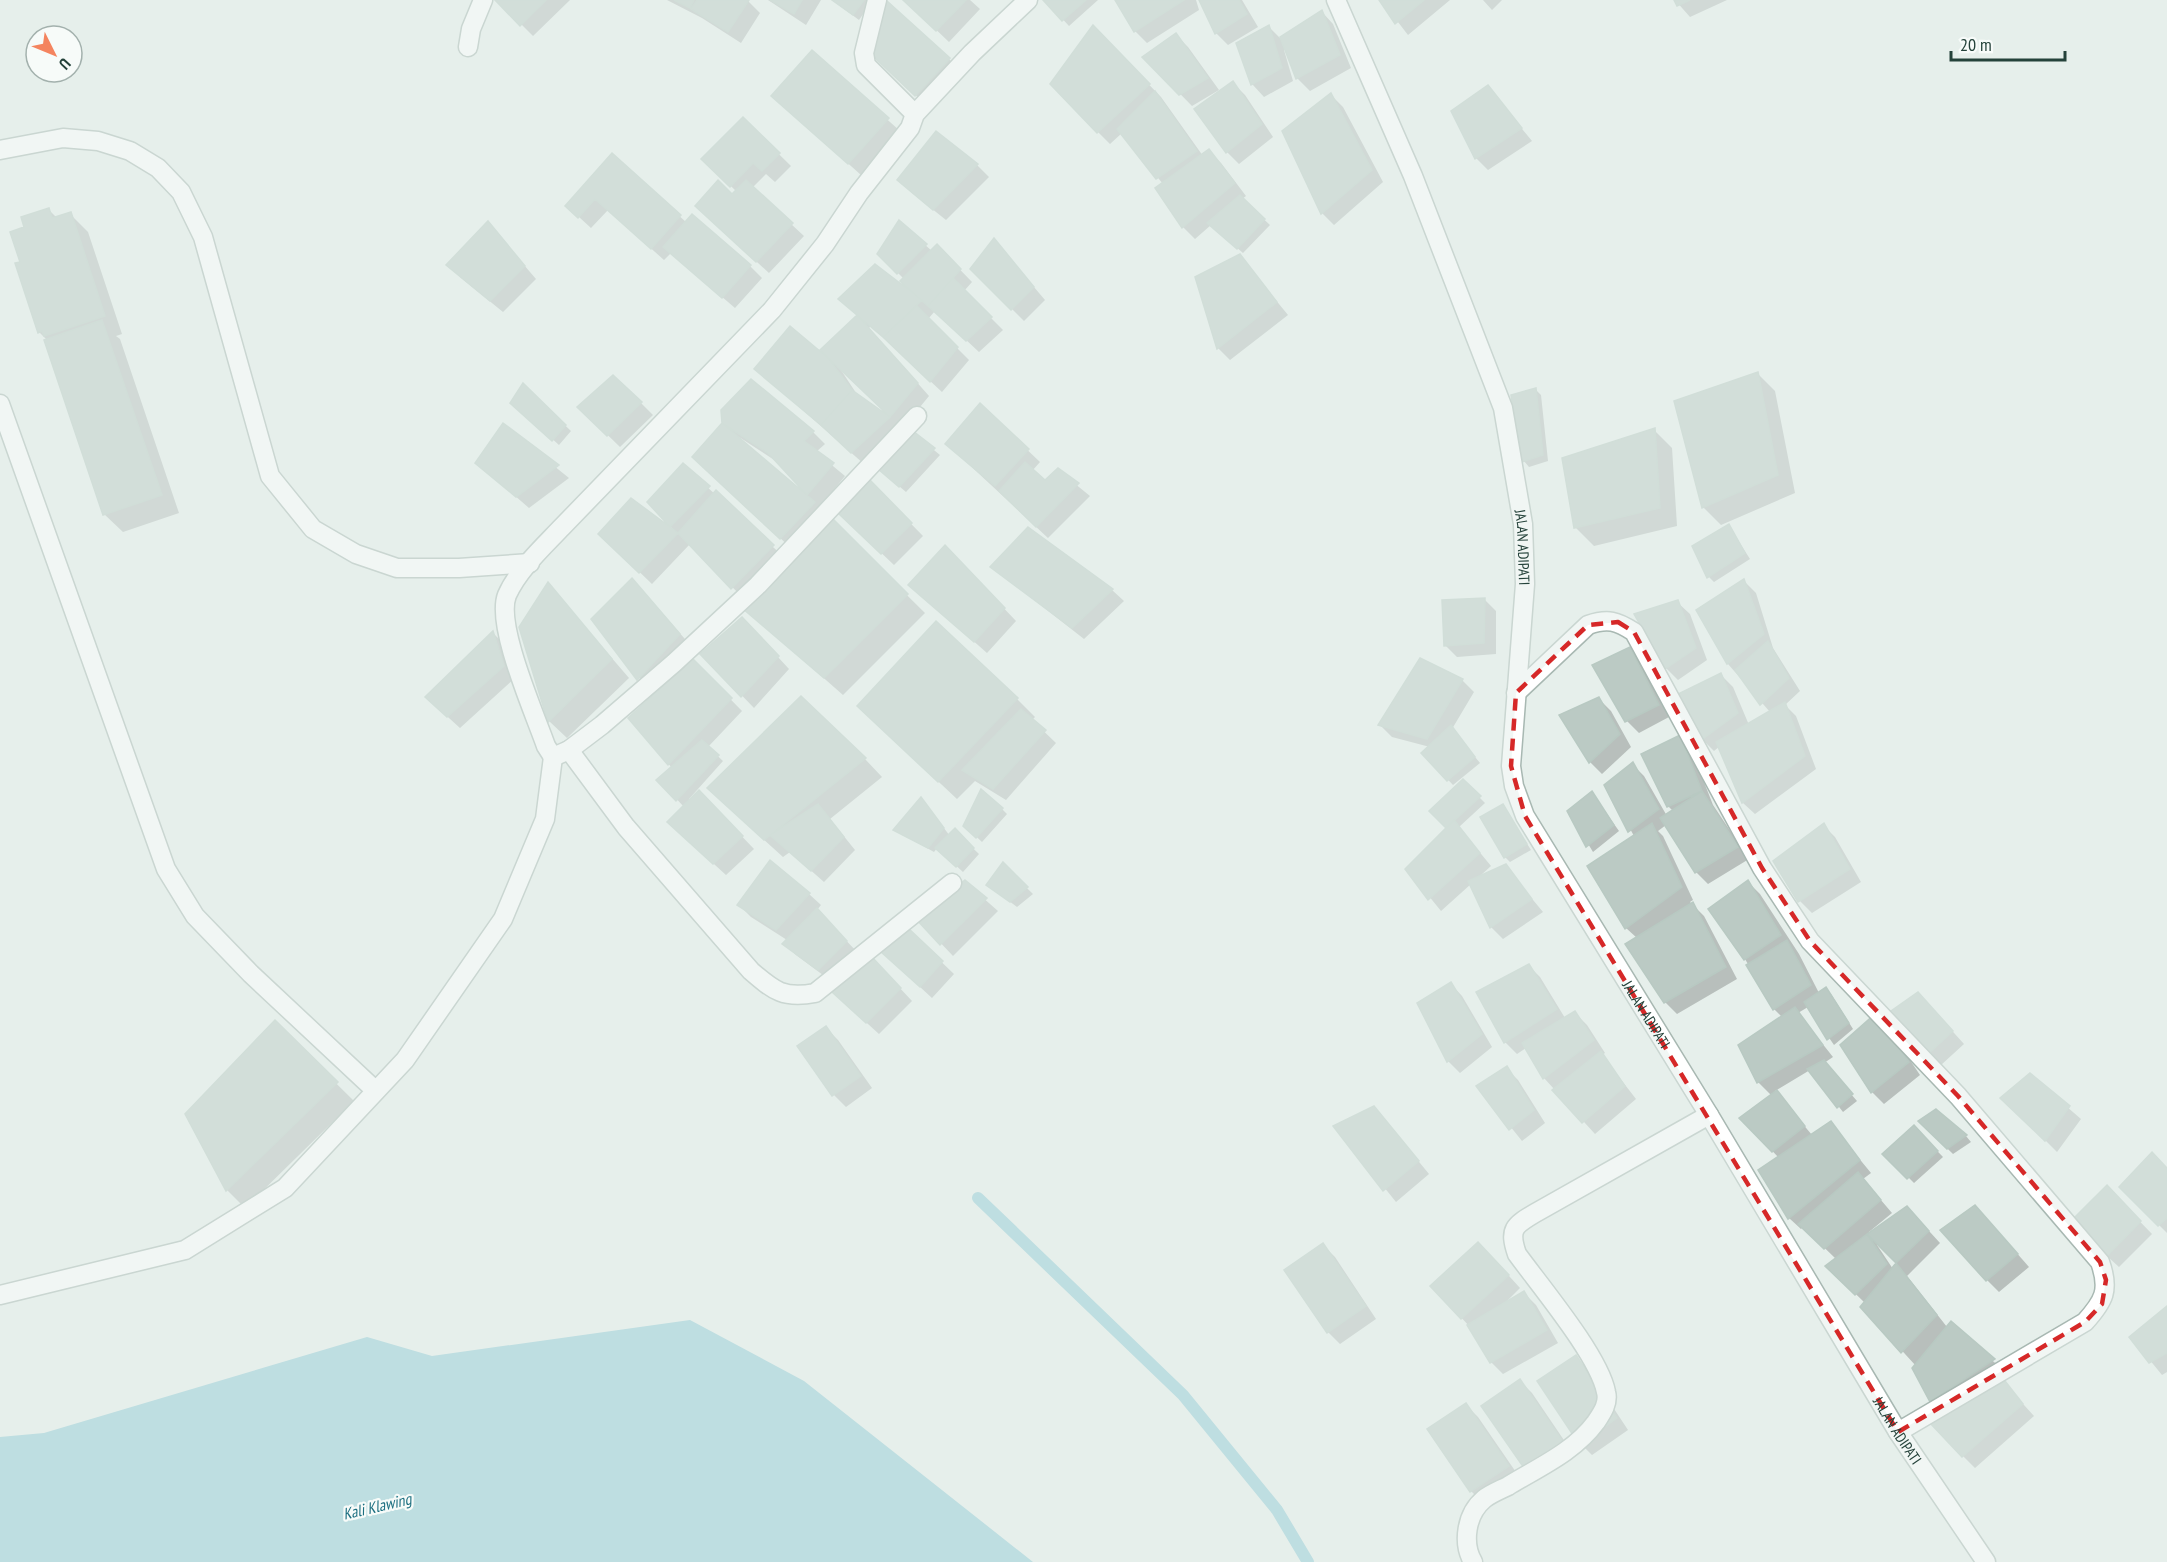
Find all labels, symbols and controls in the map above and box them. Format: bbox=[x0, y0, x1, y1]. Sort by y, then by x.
north arrow bbox=[24, 24, 84, 84]
scale bar bbox=[1951, 24, 2065, 62]
text: 20 m bbox=[1960, 33, 1992, 56]
text: U bbox=[55, 54, 75, 74]
street label: JALAN ADIPATI bbox=[1511, 507, 1535, 586]
street label: JALAN ADIPATI bbox=[1618, 976, 1675, 1051]
street label: JALAN ADIPATI bbox=[1869, 1392, 1926, 1468]
water label: Kali Klawing bbox=[341, 1488, 414, 1524]

